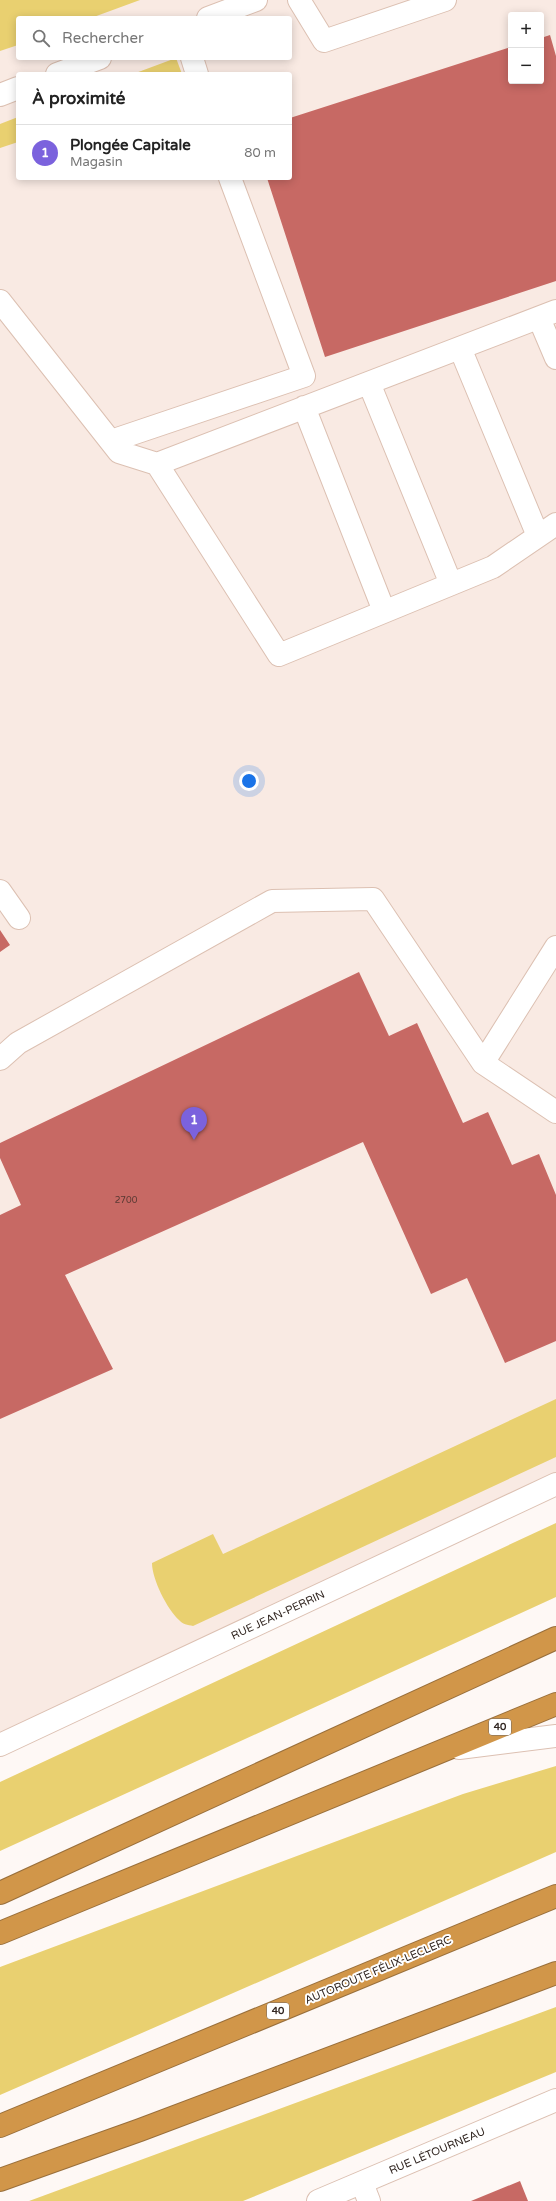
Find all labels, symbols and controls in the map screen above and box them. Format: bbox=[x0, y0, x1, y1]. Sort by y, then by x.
map controls bbox=[508, 12, 544, 84]
button: + bbox=[508, 12, 544, 48]
search box bbox=[16, 16, 292, 60]
icon: search bbox=[30, 27, 52, 49]
text: Rechercher bbox=[62, 29, 144, 47]
button: − bbox=[508, 48, 544, 84]
text: À proximité bbox=[32, 88, 125, 109]
text: Plongée Capitale bbox=[70, 136, 191, 154]
text: 1 bbox=[41, 145, 49, 161]
text: 80 m bbox=[244, 145, 276, 161]
text: Magasin bbox=[70, 154, 123, 170]
your location bbox=[239, 771, 259, 791]
pin: 1 bbox=[181, 1107, 207, 1140]
house number: 2700 bbox=[115, 1195, 138, 1206]
street label: RUE JEAN-PERRIN bbox=[229, 1588, 327, 1642]
road number: 40 bbox=[489, 1719, 511, 1735]
street label: AUTOROUTE FÉLIX-LECLERC bbox=[302, 1932, 454, 2007]
road number: 40 bbox=[267, 2003, 289, 2019]
street label: RUE LÉTOURNEAU bbox=[387, 2124, 487, 2177]

